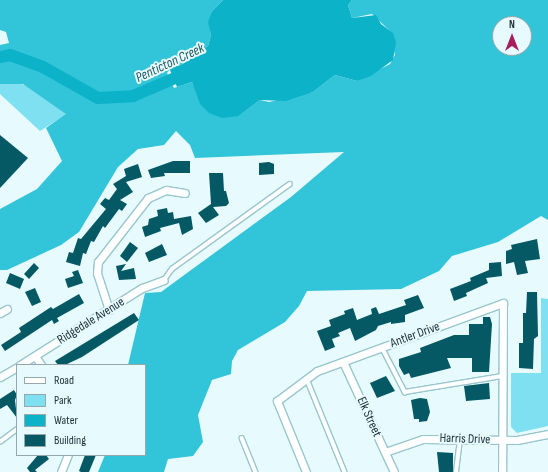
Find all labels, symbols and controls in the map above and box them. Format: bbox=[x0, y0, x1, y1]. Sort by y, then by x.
north arrow bbox=[492, 16, 532, 56]
text: N bbox=[509, 18, 515, 31]
water label: Penticton Creek bbox=[133, 40, 207, 86]
street label: Ridgedale Avenue bbox=[55, 294, 127, 348]
street label: Antler Drive bbox=[388, 319, 442, 351]
legend bbox=[16, 364, 146, 456]
text: Road bbox=[54, 373, 74, 388]
text: Park bbox=[54, 393, 72, 408]
street label: Elk Street bbox=[353, 395, 385, 439]
text: Water bbox=[54, 413, 78, 428]
street label: Harris Drive bbox=[439, 430, 491, 448]
text: Building bbox=[54, 433, 86, 448]

